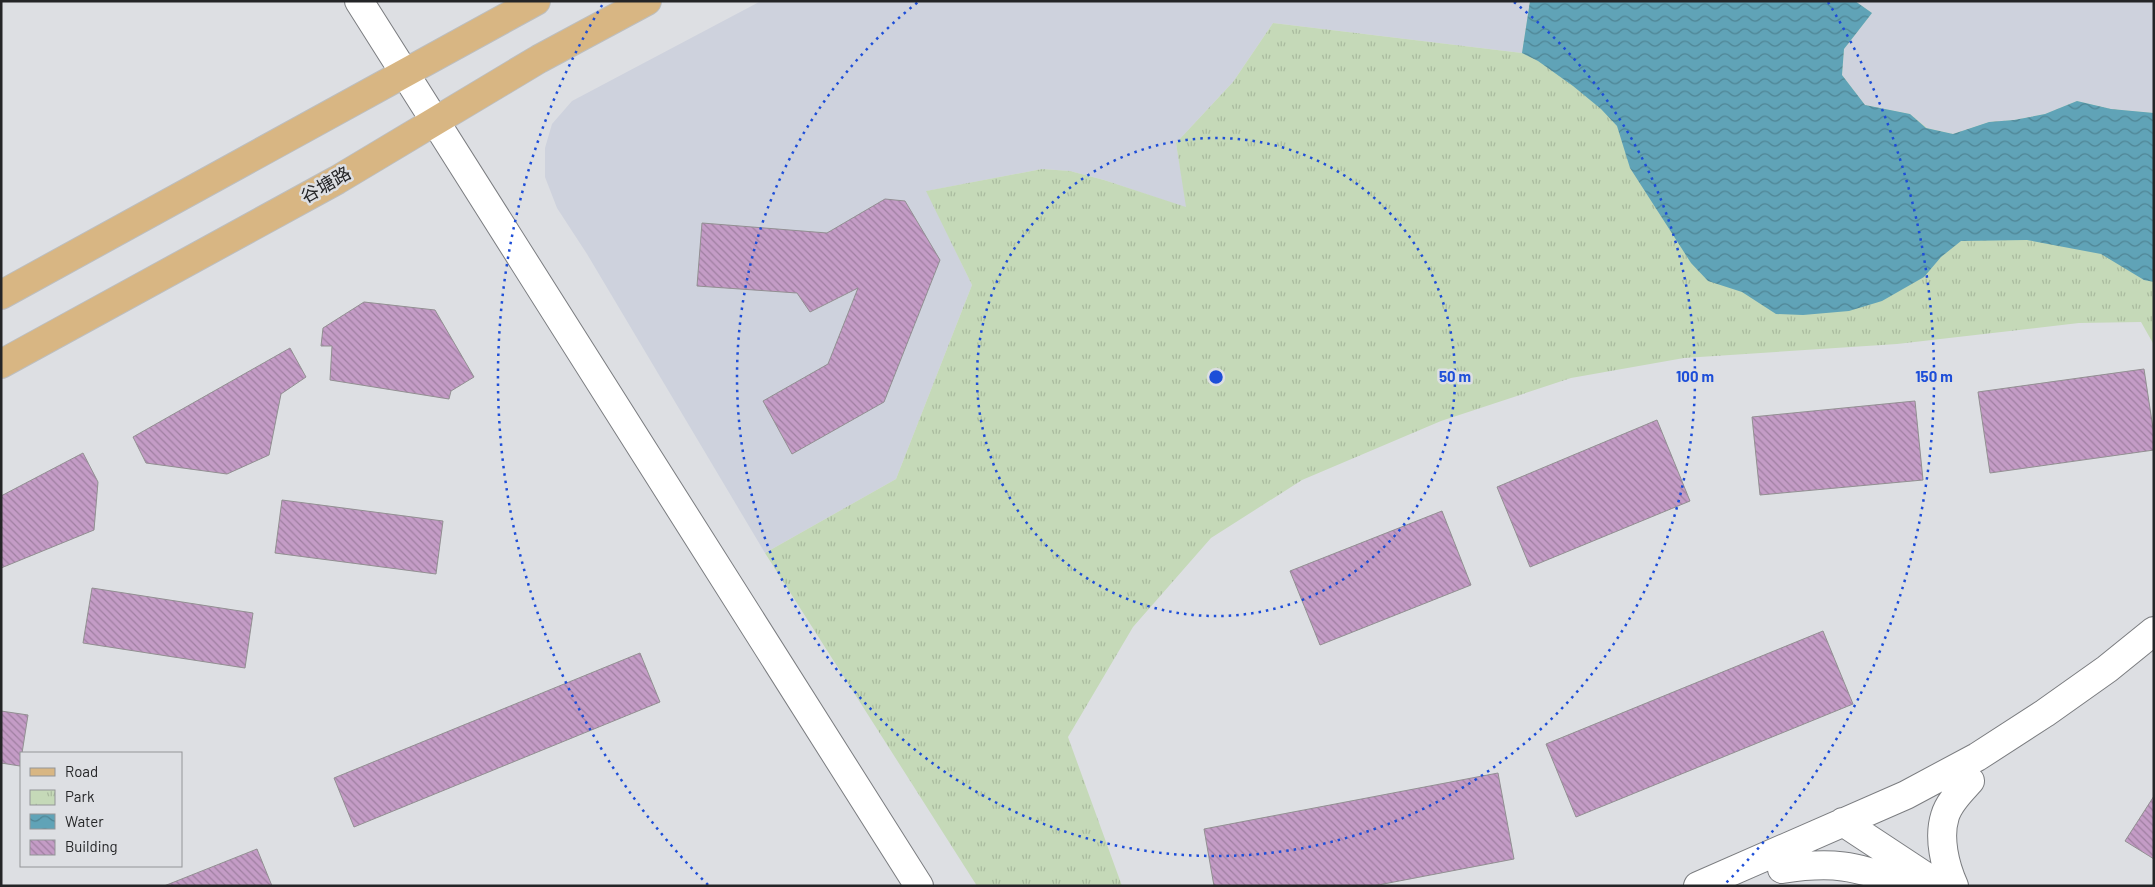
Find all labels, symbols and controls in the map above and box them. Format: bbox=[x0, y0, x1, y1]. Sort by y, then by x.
street label: 谷塘路 bbox=[297, 161, 354, 207]
text: 50 m bbox=[1439, 367, 1471, 385]
text: 100 m bbox=[1676, 367, 1714, 385]
text: 150 m bbox=[1915, 367, 1953, 385]
centre of rings bbox=[1207, 368, 1225, 386]
legend bbox=[20, 752, 182, 867]
text: Road bbox=[65, 762, 98, 780]
text: Park bbox=[65, 787, 95, 805]
text: Water bbox=[65, 812, 104, 830]
text: Building bbox=[65, 837, 118, 855]

